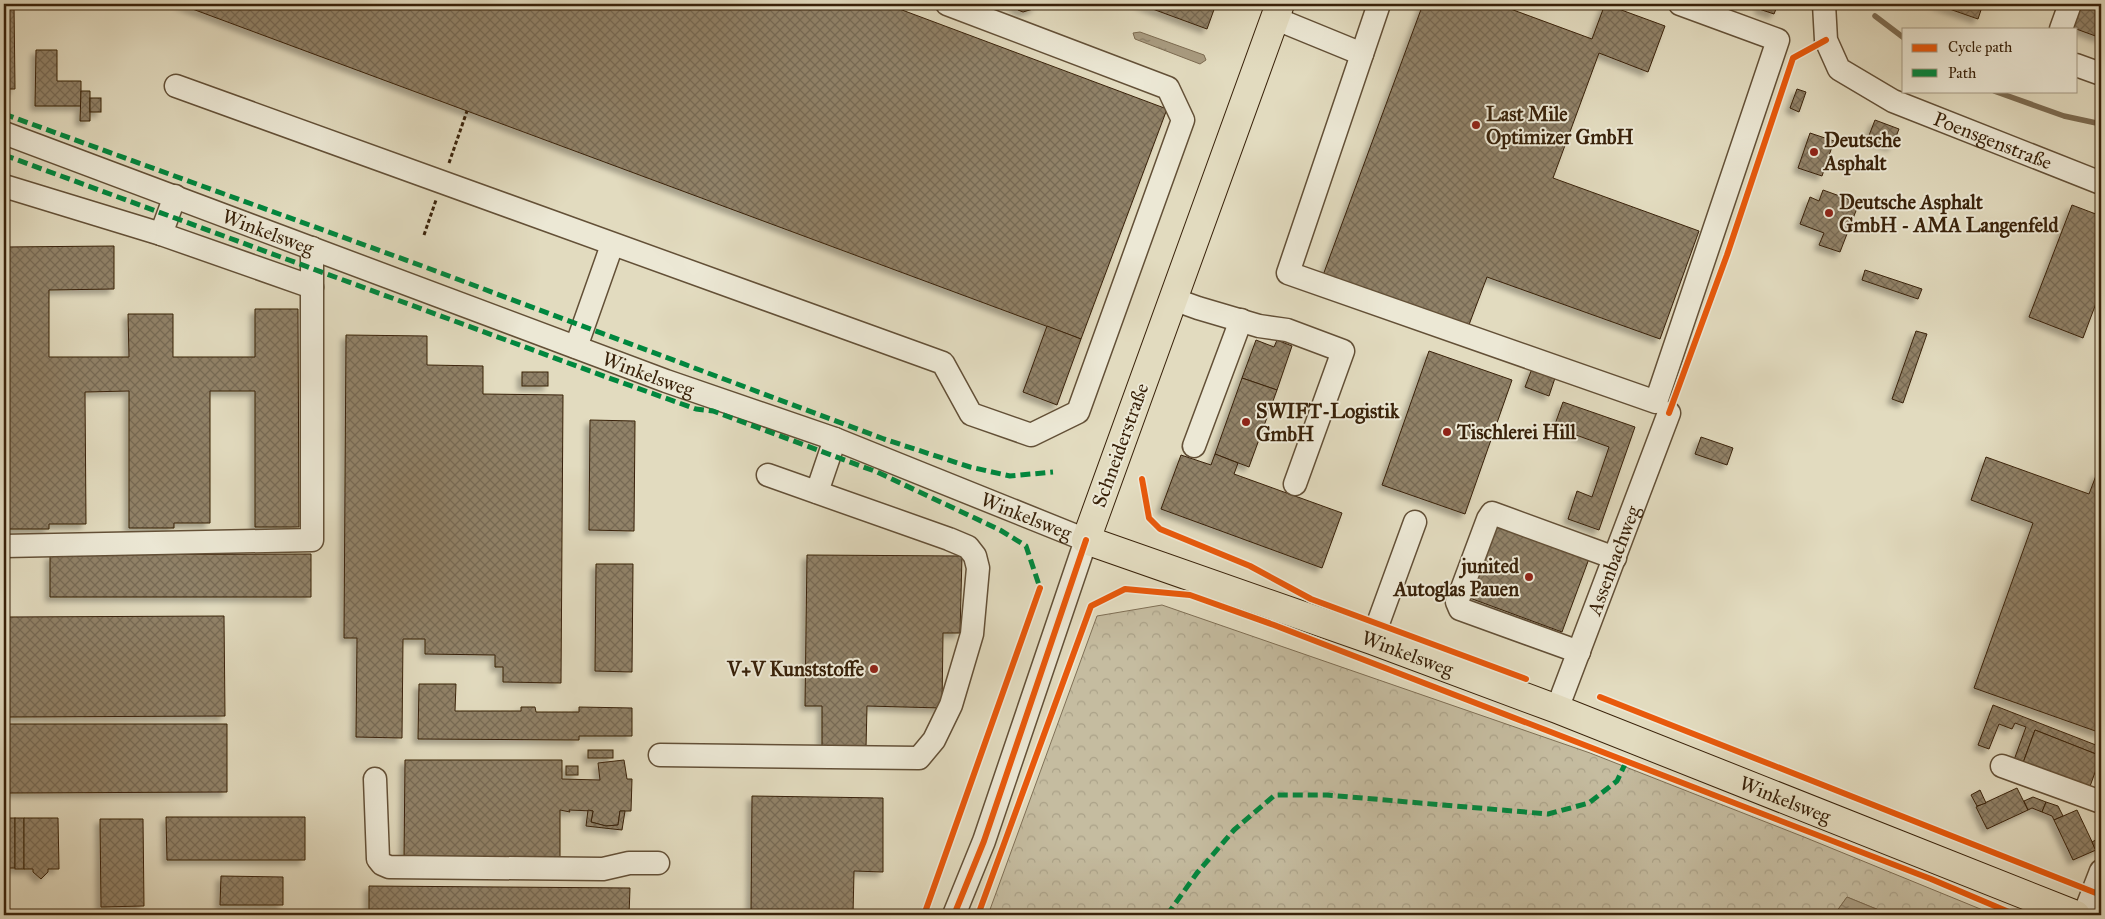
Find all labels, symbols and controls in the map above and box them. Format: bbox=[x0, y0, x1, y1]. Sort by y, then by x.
legend bbox=[1902, 28, 2078, 92]
text: Cycle path bbox=[1948, 38, 2013, 56]
text: Path bbox=[1948, 64, 1977, 82]
place label: Last Mile Optimizer GmbH bbox=[1486, 102, 1634, 150]
street label: Poensgenstraße bbox=[1930, 106, 2056, 175]
marker: Last Mile Optimizer GmbH bbox=[1470, 119, 1482, 131]
place label: Deutsche Asphalt bbox=[1822, 128, 1902, 176]
marker: Deutsche Asphalt bbox=[1808, 146, 1820, 158]
place label: Deutsche Asphalt GmbH - AMA Langenfeld bbox=[1839, 190, 2059, 238]
street label: Winkelsweg bbox=[219, 204, 318, 261]
marker: Deutsche Asphalt GmbH - AMA Langenfeld bbox=[1823, 207, 1835, 219]
street label: Winkelsweg bbox=[599, 346, 698, 403]
street label: Schneiderstraße bbox=[1086, 380, 1154, 510]
place label: SWIFT-Logistik GmbH bbox=[1256, 399, 1400, 446]
marker: SWIFT-Logistik GmbH bbox=[1240, 416, 1252, 428]
place label: Tischlerei Hill bbox=[1456, 420, 1576, 444]
marker: Tischlerei Hill bbox=[1441, 426, 1453, 438]
street label: Winkelsweg bbox=[977, 487, 1076, 546]
street label: Assenbachweg bbox=[1581, 502, 1646, 619]
place label: junited Autoglas Pauen bbox=[1392, 554, 1520, 602]
marker: junited Autoglas Pauen bbox=[1523, 571, 1535, 583]
street label: Winkelsweg bbox=[1359, 625, 1457, 682]
place label: V+V Kunststoffe bbox=[726, 657, 865, 681]
marker: V+V Kunststoffe bbox=[868, 663, 880, 675]
street label: Winkelsweg bbox=[1736, 771, 1835, 830]

